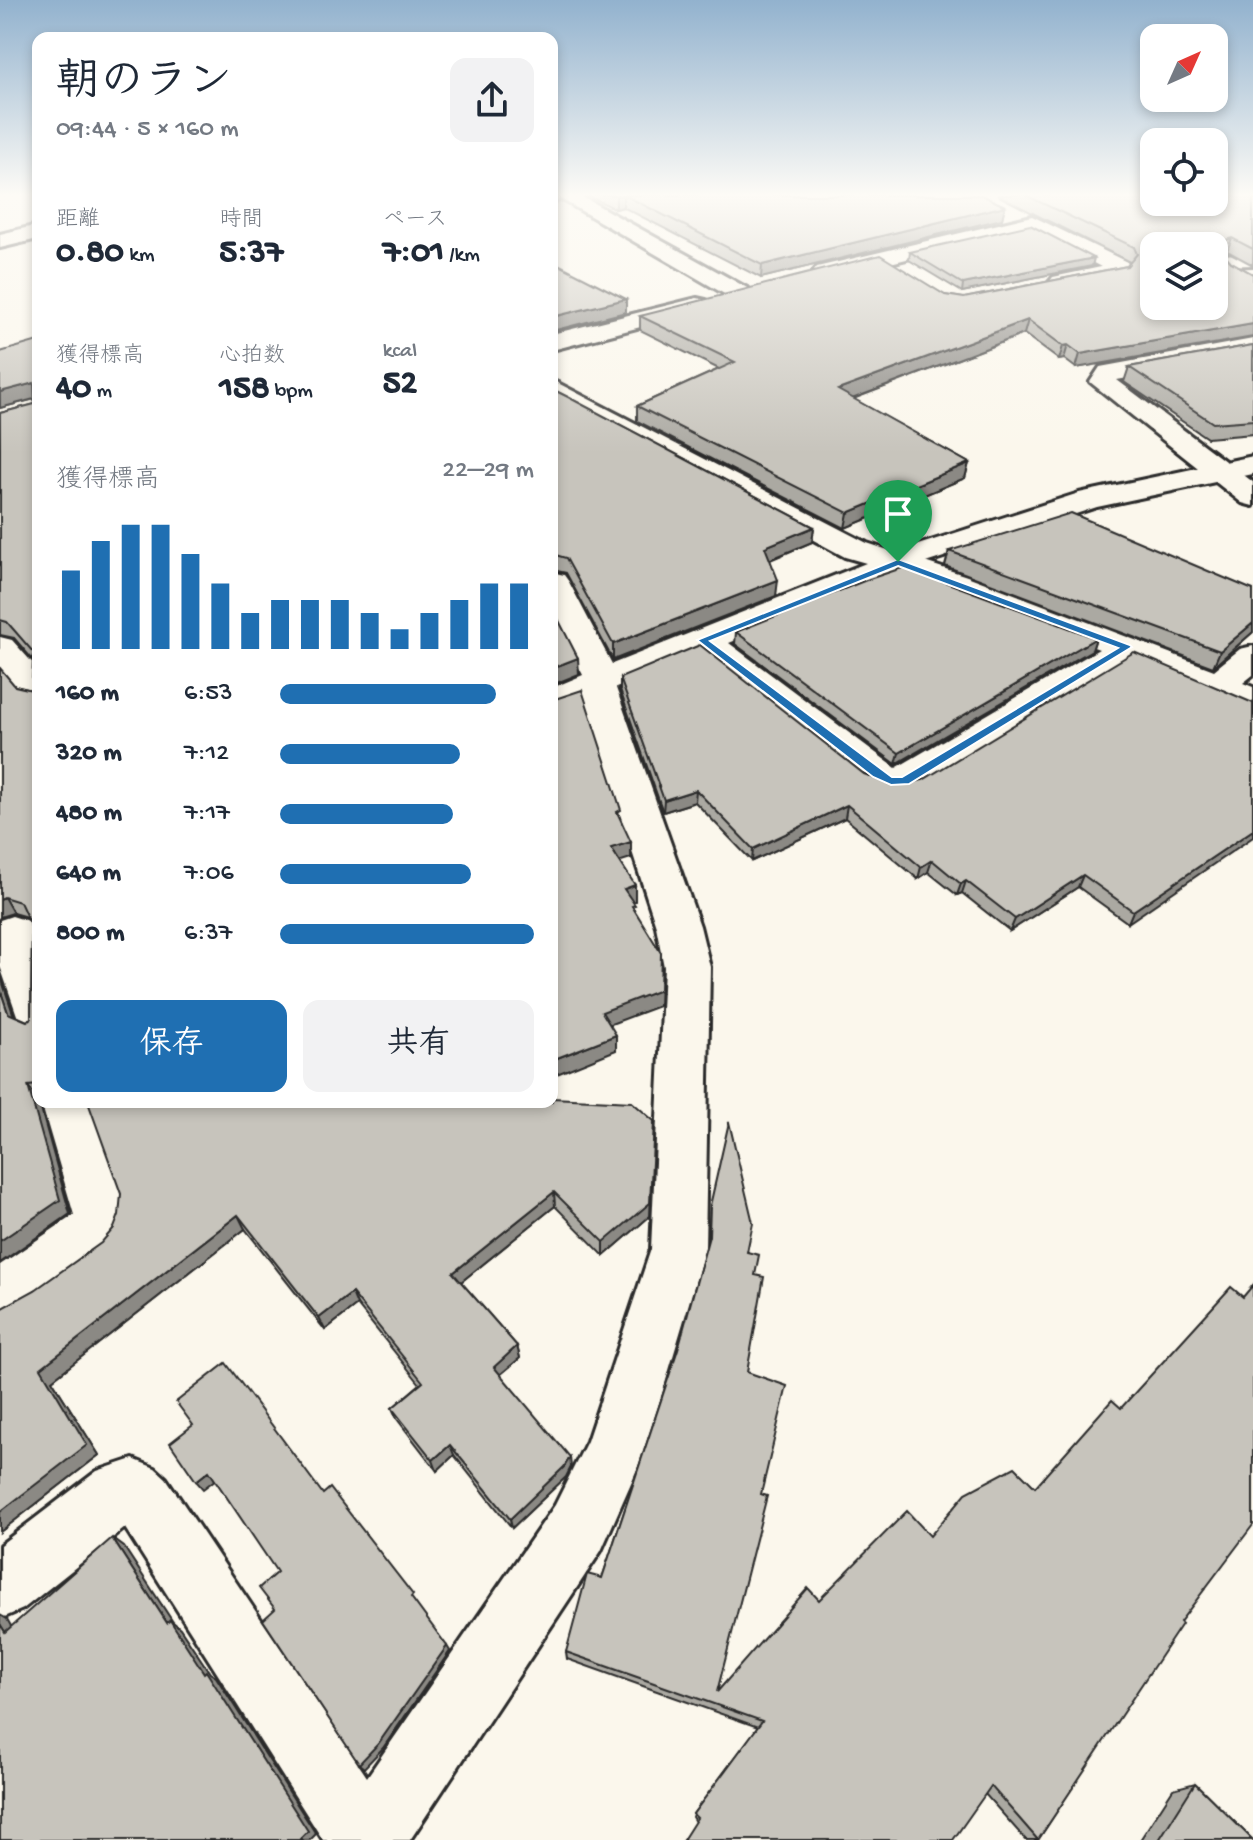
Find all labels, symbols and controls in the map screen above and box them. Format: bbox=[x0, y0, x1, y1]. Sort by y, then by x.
north arrow bbox=[1140, 24, 1228, 112]
map controls bbox=[1140, 24, 1228, 320]
button: share bbox=[450, 58, 534, 142]
text: 朝のラン bbox=[56, 59, 232, 111]
text: 09:44 · 5 × 160 m bbox=[56, 115, 239, 146]
button: locate bbox=[1140, 128, 1228, 216]
text: 距離 bbox=[56, 208, 100, 234]
text: 時間 bbox=[219, 208, 263, 234]
text: ペース bbox=[383, 208, 447, 234]
button: layers bbox=[1140, 232, 1228, 320]
text: 0.80 bbox=[56, 234, 124, 274]
text: 5:37 bbox=[219, 234, 283, 274]
text: 7:01 bbox=[383, 234, 444, 274]
text: km bbox=[124, 243, 155, 269]
text: /km bbox=[444, 243, 480, 269]
text: kcal bbox=[383, 339, 417, 365]
text: 獲得標高 bbox=[56, 344, 144, 370]
text: 心拍数 bbox=[219, 344, 285, 370]
text: 52 bbox=[383, 365, 417, 405]
text: 40 bbox=[56, 370, 91, 410]
text: 158 bbox=[219, 370, 270, 410]
text: m bbox=[91, 379, 112, 405]
text: bpm bbox=[270, 379, 313, 405]
text: 22–29 m bbox=[442, 456, 534, 487]
text: 獲得標高 bbox=[56, 466, 160, 497]
pin bbox=[864, 480, 932, 562]
icon: arrive bbox=[876, 492, 920, 536]
text: 160 m bbox=[56, 679, 119, 710]
text: 6:53 bbox=[184, 679, 233, 710]
text: 320 m bbox=[56, 739, 122, 770]
text: 7:12 bbox=[184, 739, 229, 770]
text: 480 m bbox=[56, 799, 122, 830]
text: 7:17 bbox=[184, 799, 230, 830]
text: 640 m bbox=[56, 859, 121, 890]
text: 7:06 bbox=[184, 859, 234, 890]
text: 800 m bbox=[56, 919, 124, 950]
text: 6:37 bbox=[184, 919, 232, 950]
button: 保存 bbox=[56, 1000, 287, 1092]
button: 共有 bbox=[303, 1000, 534, 1092]

